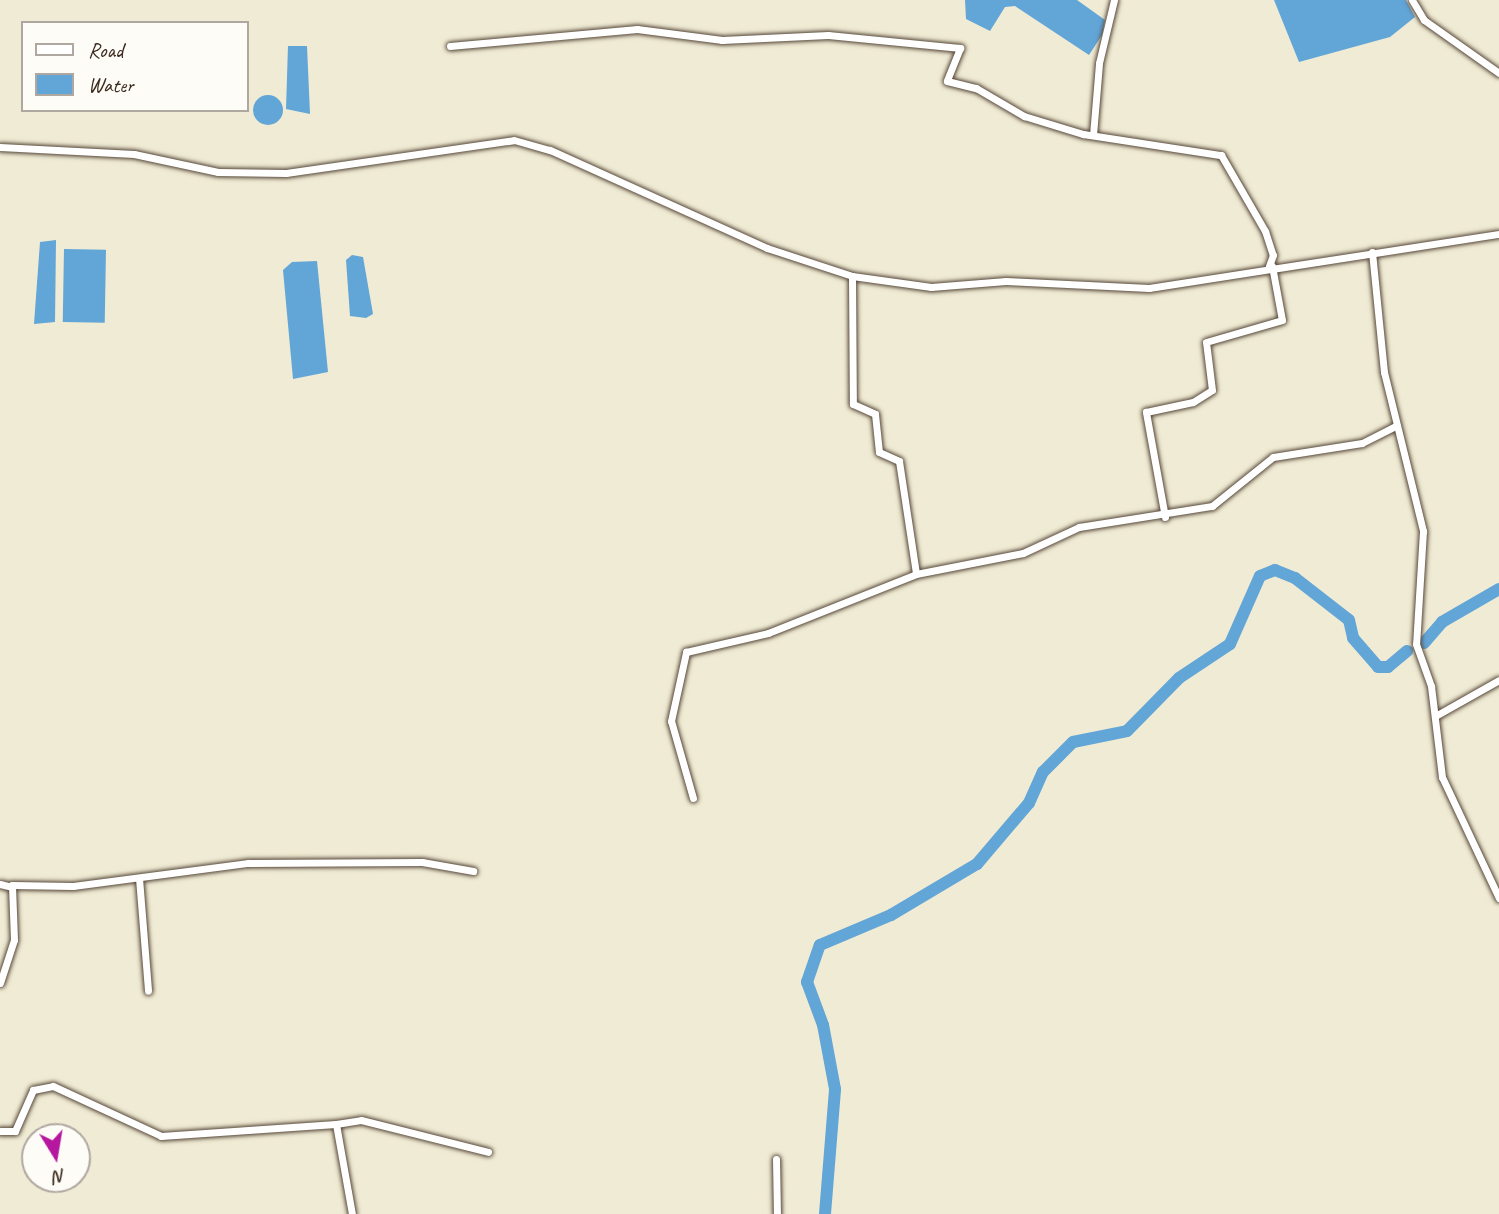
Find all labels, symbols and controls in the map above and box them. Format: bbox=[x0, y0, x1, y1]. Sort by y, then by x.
legend bbox=[21, 21, 248, 112]
text: Road bbox=[88, 37, 123, 63]
text: Water bbox=[88, 72, 134, 98]
north arrow bbox=[21, 1123, 91, 1193]
text: N bbox=[52, 1164, 68, 1190]

